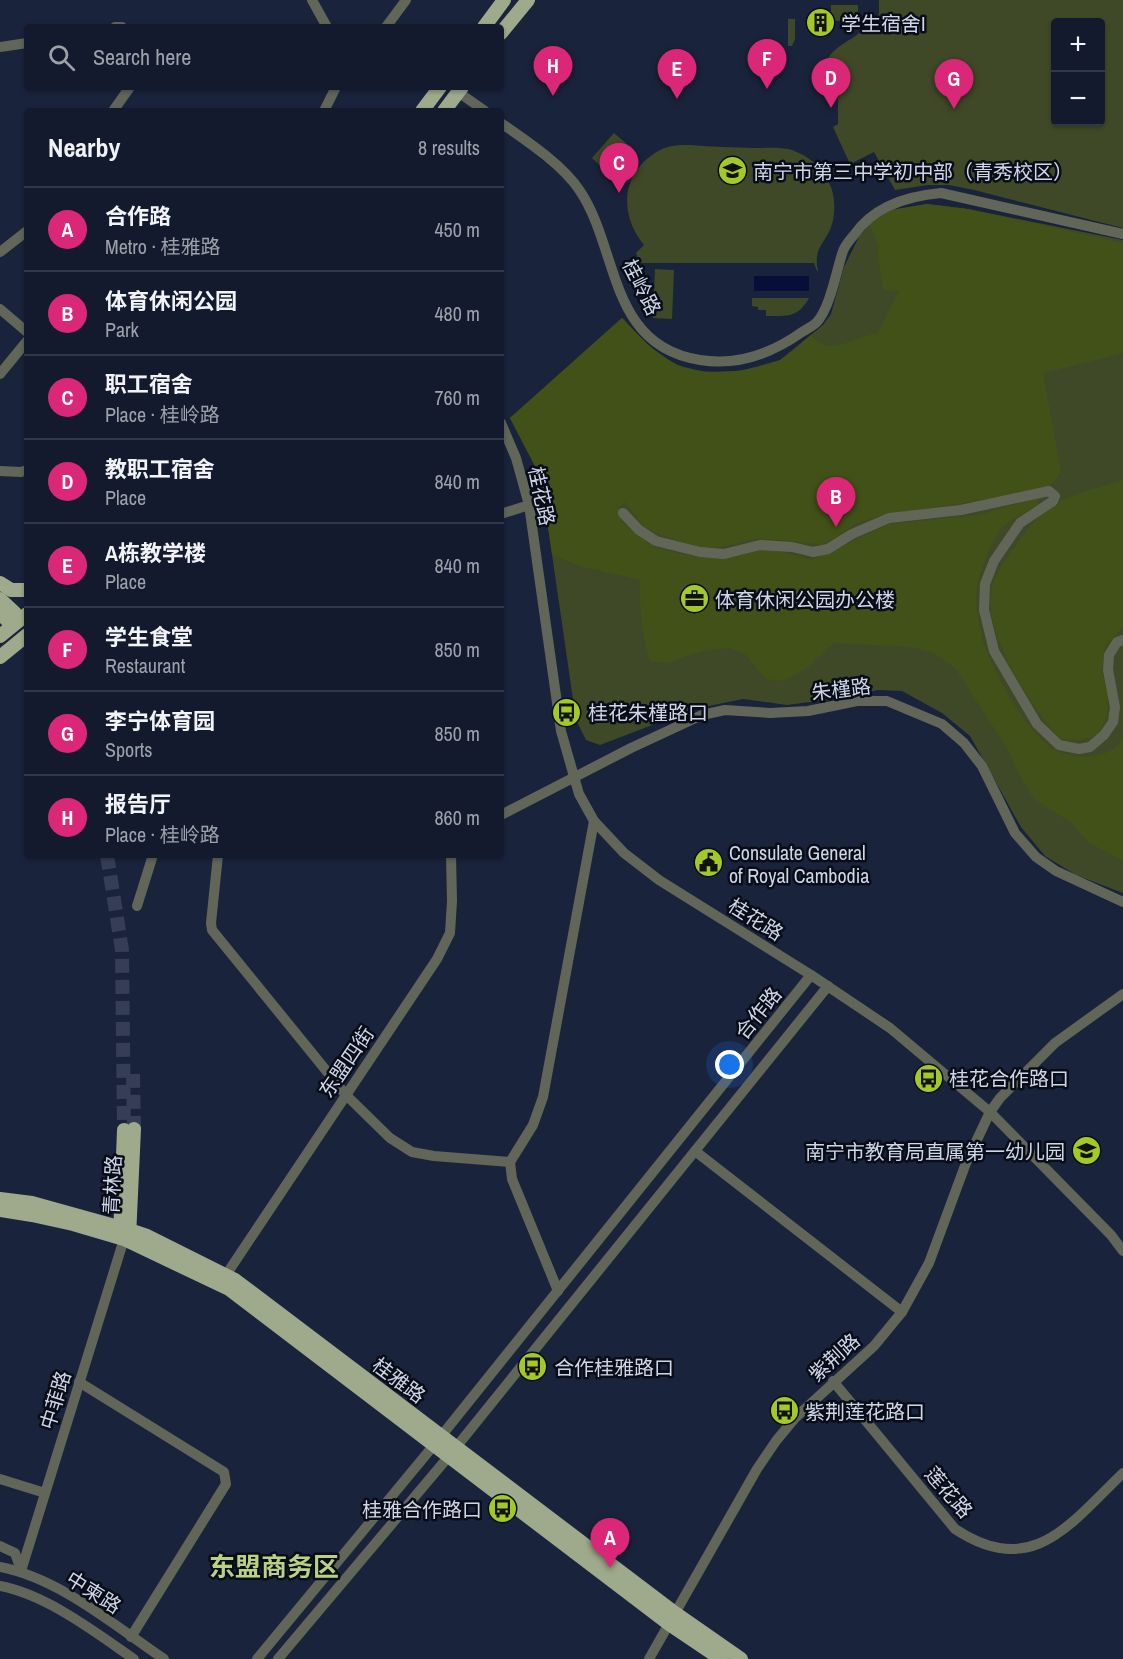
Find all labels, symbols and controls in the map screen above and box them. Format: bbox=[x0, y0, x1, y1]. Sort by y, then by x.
building icon: 学生宿舍I bbox=[804, 7, 836, 39]
place label: 学生宿舍I bbox=[841, 10, 926, 37]
map controls bbox=[1051, 18, 1105, 126]
button: + bbox=[1051, 18, 1105, 72]
search box bbox=[24, 24, 504, 90]
pin: F bbox=[748, 40, 786, 89]
icon: search bbox=[45, 41, 78, 74]
text: Search here bbox=[93, 42, 191, 72]
pin: H bbox=[534, 46, 572, 96]
pin: E bbox=[658, 50, 696, 99]
pin: D bbox=[812, 58, 850, 108]
pin: G bbox=[934, 60, 974, 109]
button: − bbox=[1051, 72, 1105, 126]
text: Nearby bbox=[48, 130, 120, 165]
text: 8 results bbox=[418, 134, 480, 161]
pin: C bbox=[600, 144, 638, 193]
school or university icon: 南宁市第三中学初中部（青秀校区） bbox=[716, 155, 748, 187]
place label: 南宁市第三中学初中部（青秀校区） bbox=[753, 158, 1073, 185]
text: 合作路 bbox=[105, 201, 171, 231]
text: A bbox=[62, 216, 73, 243]
text: 450 m bbox=[434, 216, 480, 243]
text: Metro · 桂雅路 bbox=[105, 233, 221, 260]
street label: 桂岭路 bbox=[616, 254, 668, 320]
text: 体育休闲公园 bbox=[105, 286, 237, 316]
text: B bbox=[62, 300, 73, 327]
text: 480 m bbox=[434, 300, 480, 327]
text: Park bbox=[105, 316, 139, 343]
text: 职工宿舍 bbox=[105, 369, 193, 399]
text: C bbox=[62, 384, 73, 411]
text: 760 m bbox=[434, 384, 480, 411]
text: Place · 桂岭路 bbox=[105, 401, 220, 428]
text: 教职工宿舍 bbox=[105, 454, 215, 484]
street label: 桂花路 bbox=[523, 464, 561, 528]
text: D bbox=[62, 468, 73, 495]
text: 840 m bbox=[434, 468, 480, 495]
pin: B bbox=[816, 478, 856, 527]
text: Place bbox=[105, 484, 146, 511]
text: A栋教学楼 bbox=[105, 538, 206, 568]
text: E bbox=[62, 552, 73, 579]
text: 840 m bbox=[434, 552, 480, 579]
text: Place bbox=[105, 568, 146, 595]
office icon: 体育休闲公园办公楼 bbox=[678, 583, 710, 615]
place label: 体育休闲公园办公楼 bbox=[715, 586, 895, 613]
text: 学生食堂 bbox=[105, 622, 193, 652]
text: F bbox=[62, 636, 73, 663]
text: 850 m bbox=[434, 636, 480, 663]
text: Restaurant bbox=[105, 652, 185, 679]
street label: 朱槿路 bbox=[810, 672, 872, 706]
bus stop icon: 桂花朱槿路口 bbox=[551, 696, 583, 728]
place label: 桂花朱槿路口 bbox=[588, 699, 708, 726]
text: 李宁体育园 bbox=[105, 706, 215, 736]
text: G bbox=[61, 720, 74, 747]
text: 850 m bbox=[434, 720, 480, 747]
text: Sports bbox=[105, 736, 152, 763]
text: 报告厅 bbox=[105, 789, 171, 819]
text: H bbox=[62, 804, 73, 831]
text: 860 m bbox=[434, 804, 480, 831]
text: Place · 桂岭路 bbox=[105, 821, 220, 848]
place label: Consulate General of Royal Cambodia bbox=[729, 839, 869, 889]
public building icon: Consulate General of Royal Cambodia bbox=[692, 847, 724, 879]
street label: 桂花路 bbox=[723, 892, 789, 946]
street label: 合作路 bbox=[729, 981, 787, 1045]
street label: 东盟四街 bbox=[312, 1021, 380, 1103]
your location bbox=[715, 1050, 744, 1079]
bus stop icon: 桂花合作路口 bbox=[912, 1062, 944, 1094]
place label: 桂花合作路口 bbox=[949, 1065, 1069, 1092]
school or university icon: 南宁市教育局直属第一幼儿园 bbox=[1070, 1135, 1102, 1167]
place label: 南宁市教育局直属第一幼儿园 bbox=[805, 1138, 1065, 1165]
street label: 青林路 bbox=[97, 1154, 127, 1216]
street label: 紫荆路 bbox=[803, 1327, 865, 1387]
street label: 桂雅路 bbox=[367, 1351, 431, 1409]
bus stop icon: 合作桂雅路口 bbox=[517, 1351, 549, 1383]
place label: 合作桂雅路口 bbox=[554, 1354, 674, 1381]
street label: 中菲路 bbox=[33, 1367, 77, 1433]
bus stop icon: 紫荆莲花路口 bbox=[768, 1395, 800, 1427]
place label: 紫荆莲花路口 bbox=[805, 1398, 925, 1425]
street label: 莲花路 bbox=[919, 1461, 979, 1523]
bus stop icon: 桂雅合作路口 bbox=[487, 1493, 519, 1525]
place label: 桂雅合作路口 bbox=[362, 1496, 482, 1523]
pin: A bbox=[590, 1518, 630, 1568]
district label: 东盟商务区 bbox=[209, 1549, 339, 1584]
street label: 中柬路 bbox=[61, 1565, 127, 1619]

